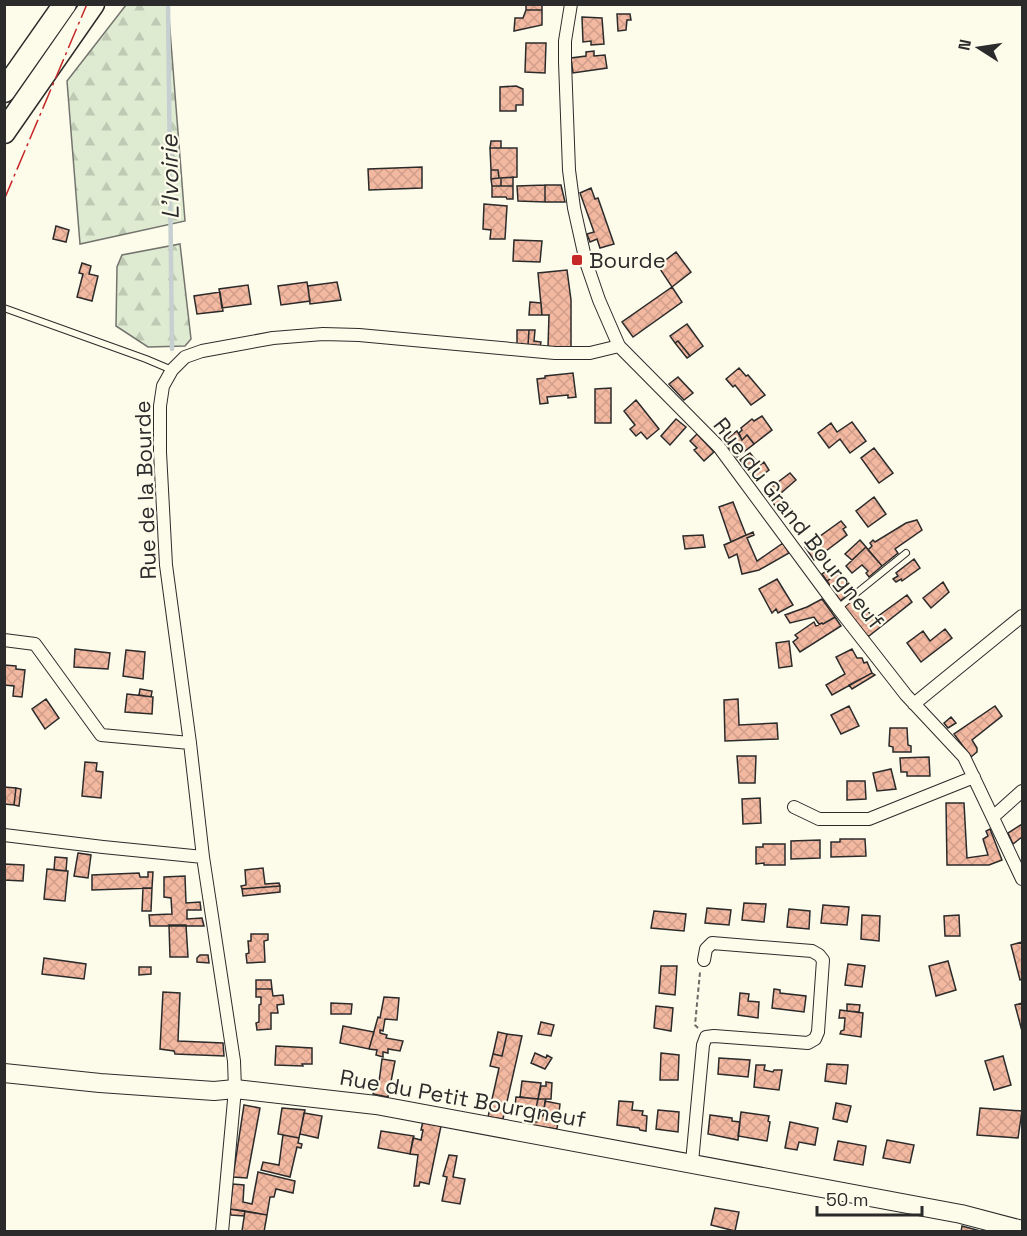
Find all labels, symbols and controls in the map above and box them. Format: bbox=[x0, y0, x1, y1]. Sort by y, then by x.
north arrow bbox=[949, 18, 1009, 78]
text: N bbox=[953, 38, 976, 52]
water label: L'Ivoirie bbox=[153, 134, 186, 220]
place label: Bourde bbox=[589, 246, 666, 274]
marker: Bourde bbox=[570, 253, 584, 267]
street label: Rue de la Bourde bbox=[128, 400, 162, 580]
street label: Rue du Grand Bourgneuf bbox=[708, 412, 891, 635]
street label: Rue du Petit Bourgneuf bbox=[338, 1063, 588, 1133]
scale bar bbox=[817, 1179, 922, 1217]
text: 50 m bbox=[826, 1188, 868, 1211]

